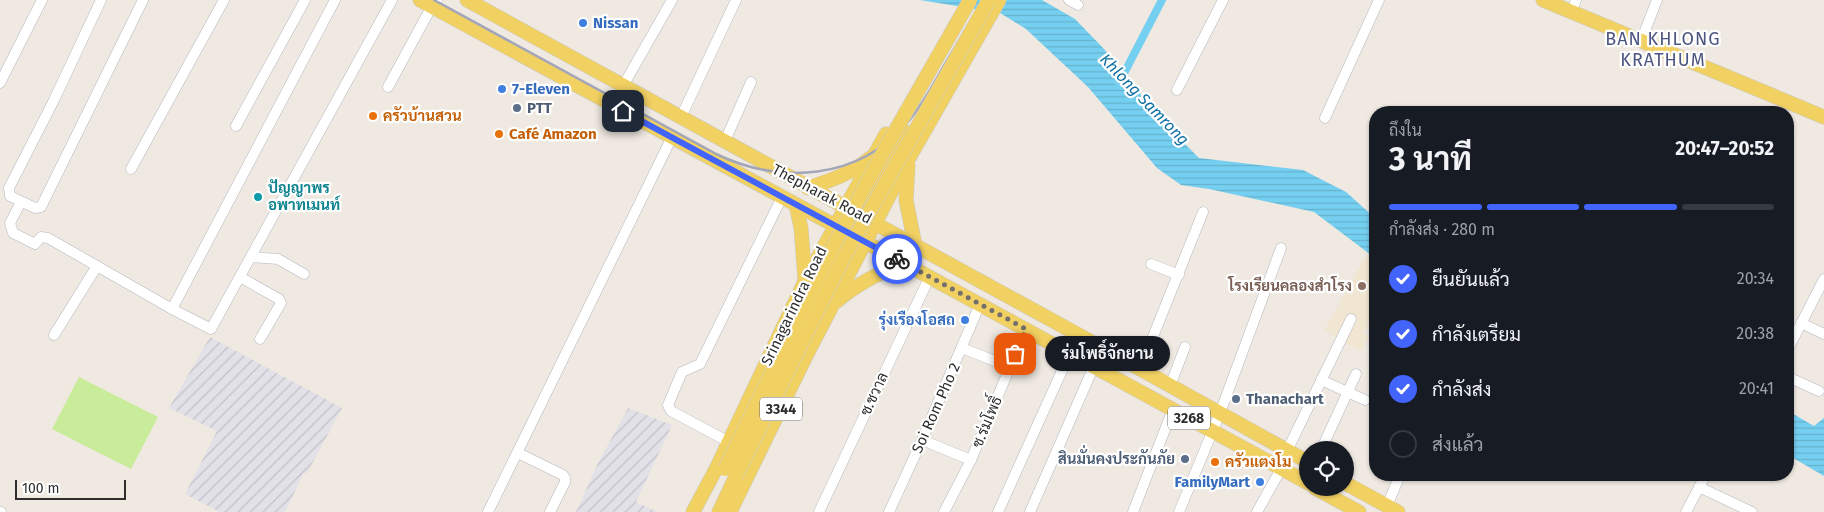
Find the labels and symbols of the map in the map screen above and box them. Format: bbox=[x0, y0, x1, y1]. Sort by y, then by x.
place label: Nissan bbox=[593, 14, 638, 32]
marker: Nissan bbox=[577, 17, 589, 29]
district label: BAN KHLONG KRATHUM bbox=[1605, 28, 1721, 71]
water label: Khlong Samrong bbox=[1096, 50, 1193, 149]
place label: 7-Eleven bbox=[512, 80, 570, 98]
marker: 7-Eleven bbox=[496, 83, 508, 95]
pin bbox=[602, 90, 644, 132]
place label: PTT bbox=[527, 99, 553, 117]
marker: PTT bbox=[511, 102, 523, 114]
place label: ครัวบ้านสวน bbox=[383, 106, 462, 125]
marker: ครัวบ้านสวน bbox=[367, 110, 379, 122]
place label: Café Amazon bbox=[509, 125, 597, 143]
marker: Café Amazon bbox=[493, 128, 505, 140]
street label: Thepharak Road bbox=[769, 160, 875, 228]
place label: ปัญญาพร อพาทเมนท์ bbox=[268, 179, 341, 214]
marker: ปัญญาพร อพาทเมนท์ bbox=[252, 191, 264, 203]
courier bbox=[872, 234, 922, 284]
street label: Srinagarindra Road bbox=[757, 243, 831, 369]
place label: โรงเรียนคลองสำโรง bbox=[1227, 275, 1352, 295]
marker: โรงเรียนคลองสำโรง bbox=[1356, 280, 1368, 292]
place label: รุ่งเรืองโอสถ bbox=[879, 309, 955, 331]
marker: รุ่งเรืองโอสถ bbox=[959, 314, 971, 326]
pin bbox=[994, 333, 1036, 375]
callout: ร่มโพธิ์จักยาน bbox=[1045, 336, 1170, 372]
street label: Soi Rom Pho 2 bbox=[908, 360, 964, 456]
street label: ซ.ชวาล bbox=[856, 370, 892, 418]
place label: Thanachart bbox=[1246, 390, 1324, 408]
street label: ซ.ร่มโพธิ์ bbox=[962, 391, 1006, 450]
marker: Thanachart bbox=[1230, 393, 1242, 405]
road number: 3344 bbox=[760, 398, 802, 420]
road number: 3268 bbox=[1168, 406, 1210, 429]
place label: สินมั่นคงประกันภัย bbox=[1058, 444, 1175, 468]
place label: ครัวแตงโม bbox=[1225, 451, 1291, 471]
marker: สินมั่นคงประกันภัย bbox=[1179, 453, 1191, 465]
marker: ครัวแตงโม bbox=[1209, 456, 1221, 468]
place label: FamilyMart bbox=[1175, 473, 1250, 491]
marker: FamilyMart bbox=[1254, 476, 1266, 488]
scale bar bbox=[15, 477, 126, 500]

